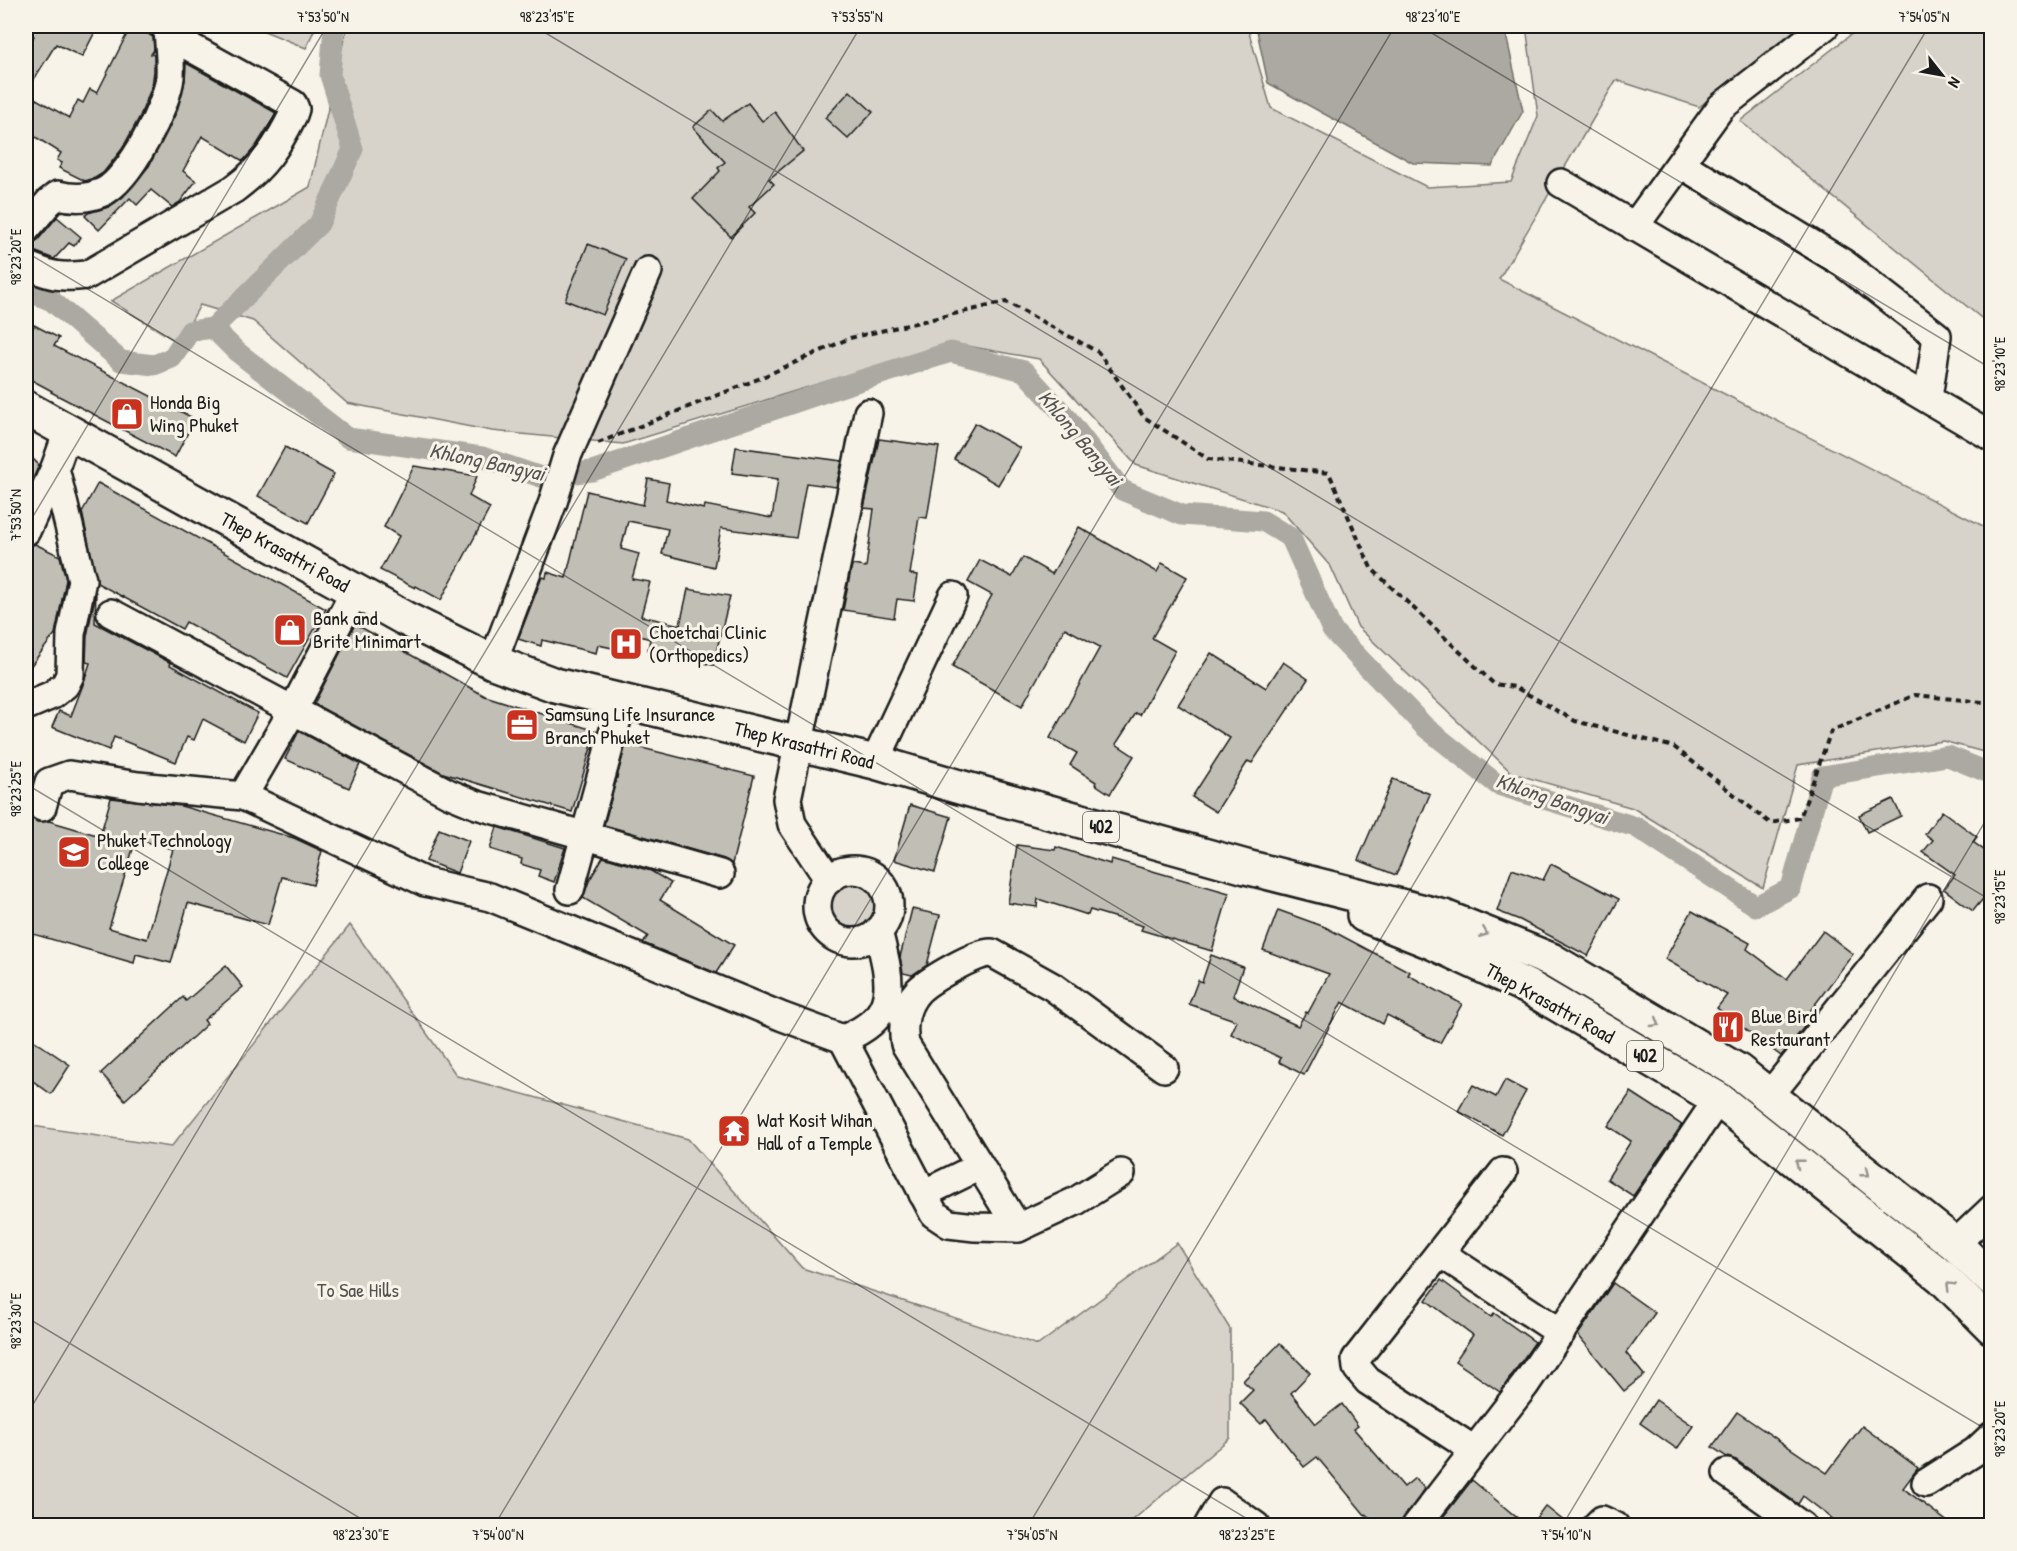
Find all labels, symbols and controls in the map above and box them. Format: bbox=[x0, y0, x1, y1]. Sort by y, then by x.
text: 7°53'50"N bbox=[297, 6, 349, 27]
text: 98°23'15"E bbox=[520, 6, 575, 27]
text: 7°53'55"N bbox=[831, 6, 883, 27]
text: 98°23'10"E bbox=[1405, 6, 1461, 27]
text: 7°54'05"N bbox=[1899, 6, 1949, 27]
north arrow bbox=[1912, 45, 1972, 105]
text: N bbox=[1943, 73, 1966, 92]
text: 98°23'20"E bbox=[5, 228, 26, 285]
text: 98°23'10"E bbox=[1989, 336, 2010, 392]
water label: Khlong Bangyai bbox=[1032, 384, 1131, 494]
place label: Honda Big Wing Phuket bbox=[150, 388, 240, 438]
shop icon: Honda Big Wing Phuket bbox=[109, 396, 145, 432]
water label: Khlong Bangyai bbox=[427, 435, 550, 488]
text: 7°53'50"N bbox=[5, 489, 26, 541]
street label: Thep Krasattri Road bbox=[216, 505, 355, 598]
place label: Bank and Brite Minimart bbox=[313, 604, 422, 654]
shop icon: Bank and Brite Minimart bbox=[272, 612, 308, 648]
place label: Choetchai Clinic (Orthopedics) bbox=[649, 618, 767, 668]
hospital icon: Choetchai Clinic (Orthopedics) bbox=[608, 626, 644, 662]
place label: Samsung Life Insurance Branch Phuket bbox=[545, 700, 715, 750]
office icon: Samsung Life Insurance Branch Phuket bbox=[504, 707, 540, 743]
street label: Thep Krasattri Road bbox=[731, 714, 877, 775]
text: 98°23'25"E bbox=[5, 761, 26, 817]
water label: Khlong Bangyai bbox=[1492, 766, 1614, 832]
road number: 402 bbox=[1083, 812, 1119, 842]
place label: Phuket Technology College bbox=[97, 826, 232, 876]
school or university icon: Phuket Technology College bbox=[56, 834, 92, 870]
text: 98°23'15"E bbox=[1989, 869, 2010, 924]
one-way arrow bbox=[1478, 926, 1489, 938]
street label: Thep Krasattri Road bbox=[1481, 956, 1620, 1049]
place label: Blue Bird Restaurant bbox=[1751, 1002, 1831, 1052]
restaurant icon: Blue Bird Restaurant bbox=[1710, 1009, 1746, 1045]
one-way arrow bbox=[1650, 1016, 1660, 1027]
road number: 402 bbox=[1627, 1041, 1663, 1071]
place label: Wat Kosit Wihan Hall of a Temple bbox=[757, 1106, 873, 1156]
temple icon: Wat Kosit Wihan Hall of a Temple bbox=[716, 1113, 752, 1149]
one-way arrow bbox=[1794, 1160, 1805, 1171]
one-way arrow bbox=[1859, 1165, 1870, 1176]
park label: To Sae Hills bbox=[317, 1276, 399, 1303]
one-way arrow bbox=[1947, 1282, 1958, 1293]
text: 98°23'30"E bbox=[5, 1292, 26, 1349]
text: 98°23'20"E bbox=[1989, 1400, 2010, 1457]
text: 98°23'30"E bbox=[333, 1524, 390, 1545]
text: 7°54'00"N bbox=[472, 1524, 524, 1545]
text: 7°54'05"N bbox=[1007, 1524, 1057, 1545]
text: 98°23'25"E bbox=[1219, 1524, 1275, 1545]
text: 7°54'10"N bbox=[1541, 1524, 1591, 1545]

